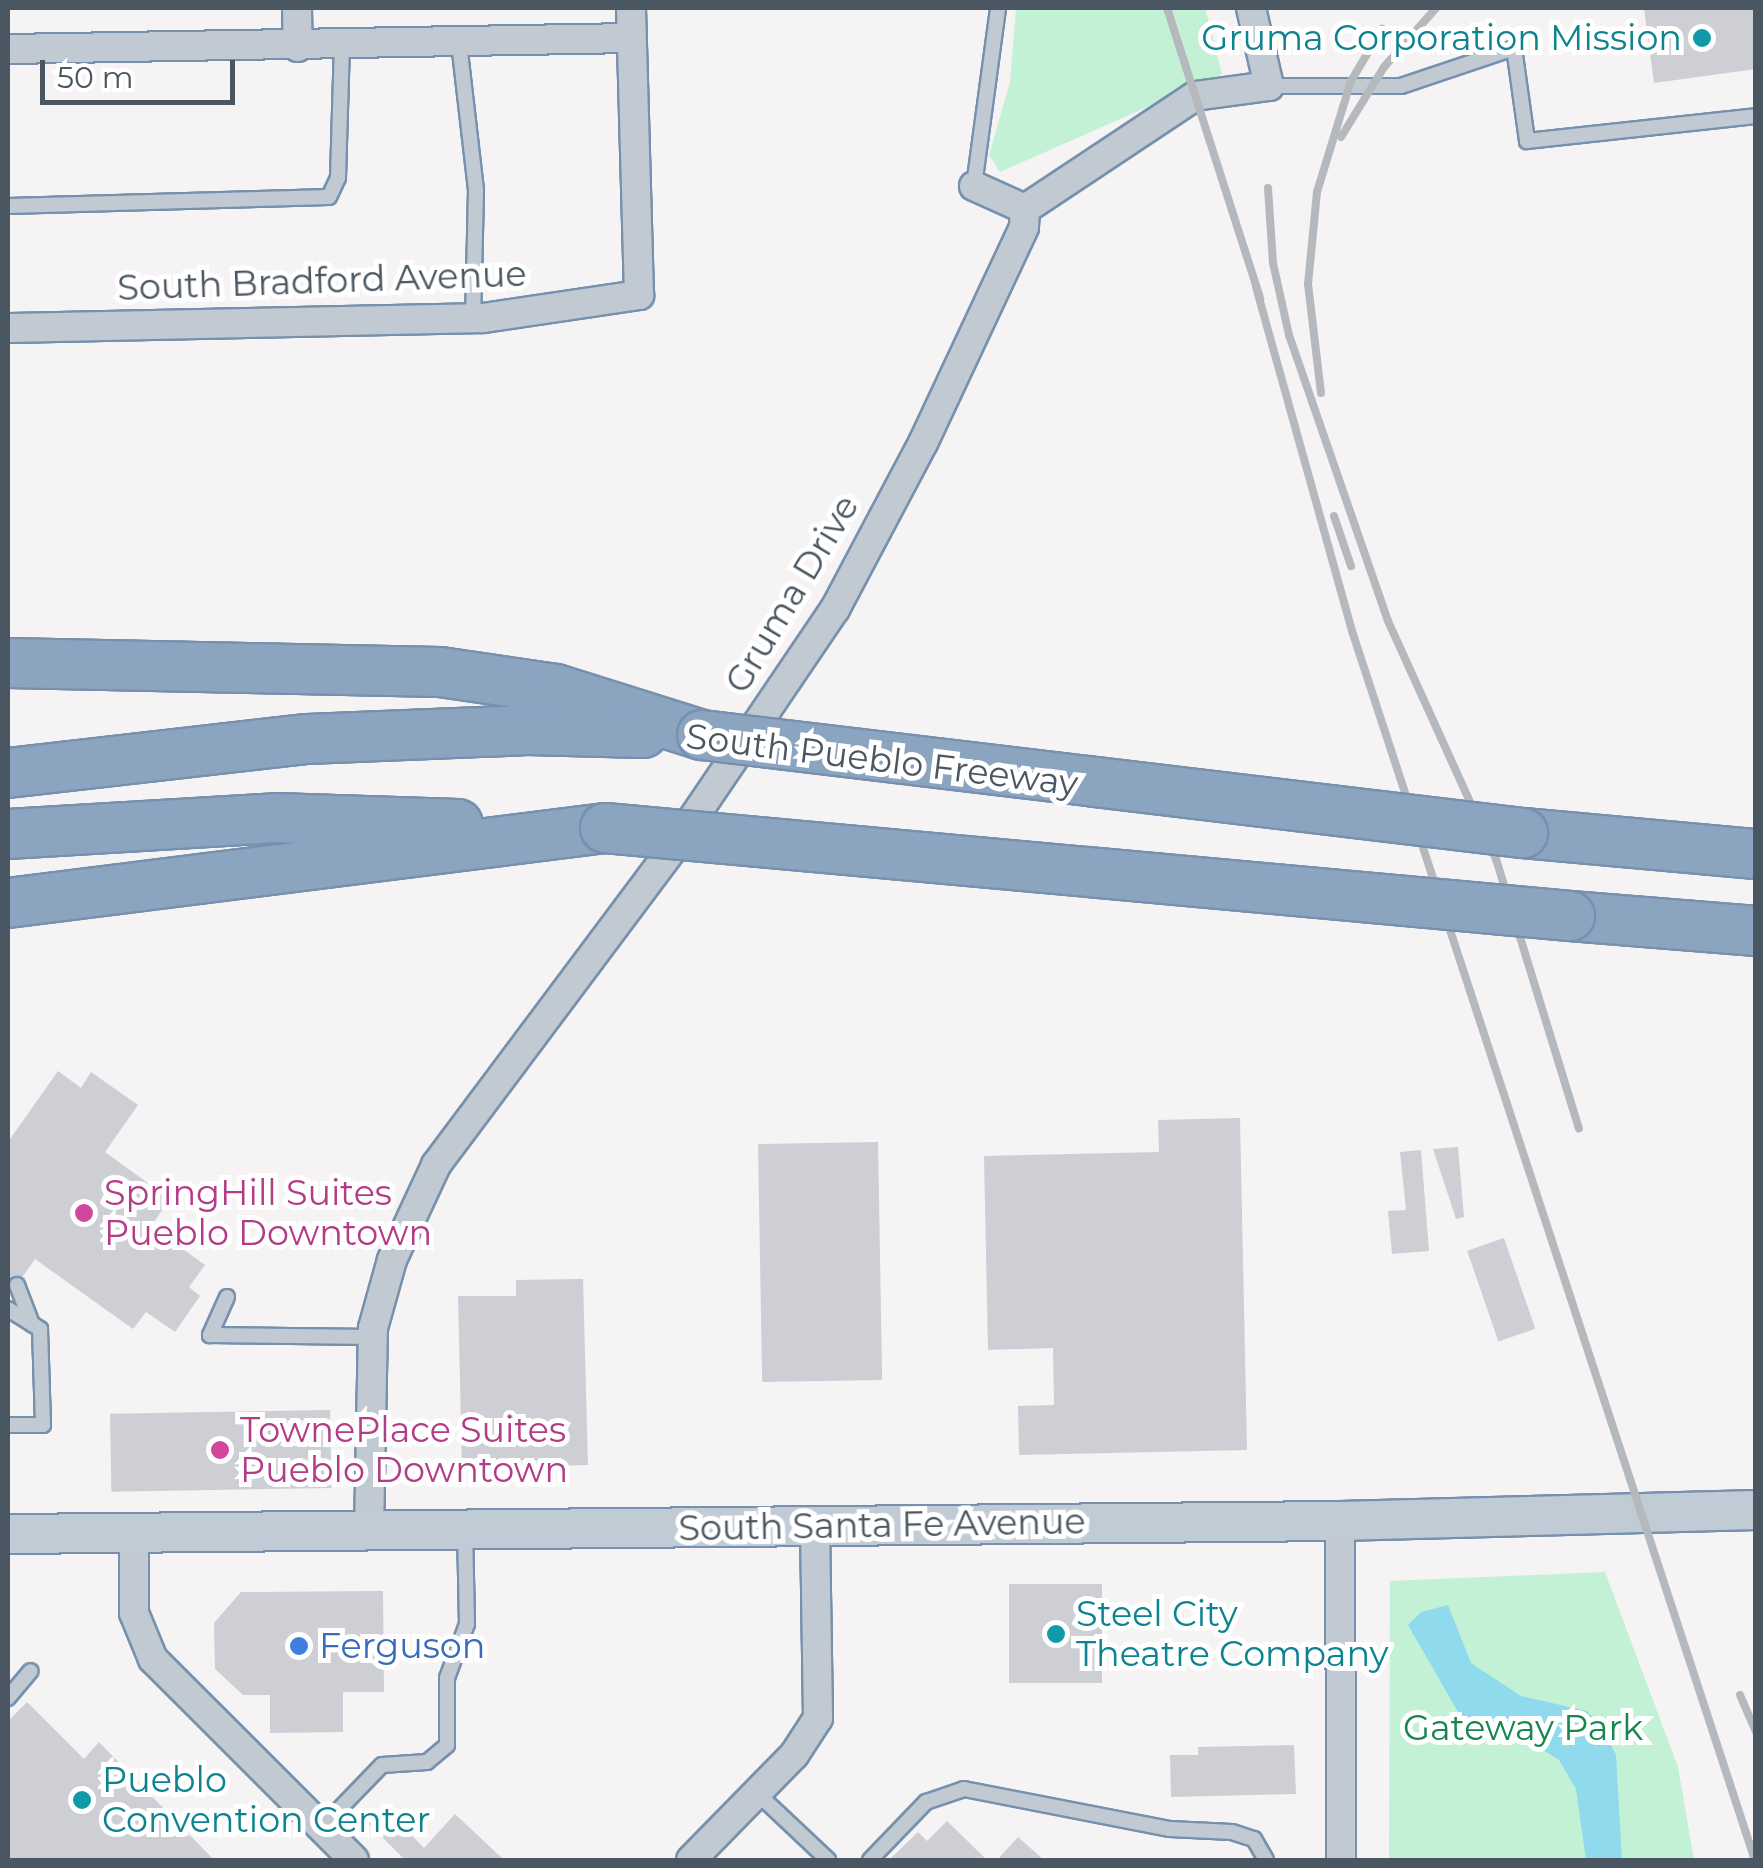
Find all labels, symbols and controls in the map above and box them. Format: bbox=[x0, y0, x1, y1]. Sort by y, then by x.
place label: Gruma Corporation Mission bbox=[1201, 17, 1682, 59]
marker: Gruma Corporation Mission bbox=[1691, 27, 1713, 49]
scale bar bbox=[45, 40, 240, 102]
text: 50 m bbox=[57, 59, 134, 96]
street label: South Bradford Avenue bbox=[117, 253, 527, 309]
street label: Gruma Drive bbox=[717, 488, 867, 700]
street label: South Pueblo Freeway bbox=[684, 715, 1080, 805]
place label: SpringHill Suites Pueblo Downtown bbox=[104, 1172, 432, 1254]
marker: SpringHill Suites Pueblo Downtown bbox=[73, 1202, 95, 1224]
place label: TownePlace Suites Pueblo Downtown bbox=[240, 1409, 568, 1491]
marker: TownePlace Suites Pueblo Downtown bbox=[209, 1439, 231, 1461]
street label: South Santa Fe Avenue bbox=[678, 1500, 1086, 1550]
place label: Steel City Theatre Company bbox=[1076, 1593, 1388, 1675]
marker: Steel City Theatre Company bbox=[1045, 1623, 1067, 1645]
place label: Ferguson bbox=[319, 1625, 485, 1667]
marker: Ferguson bbox=[288, 1635, 310, 1657]
park label: Gateway Park bbox=[1403, 1707, 1643, 1749]
place label: Pueblo Convention Center bbox=[102, 1759, 430, 1841]
marker: Pueblo Convention Center bbox=[71, 1789, 93, 1811]

